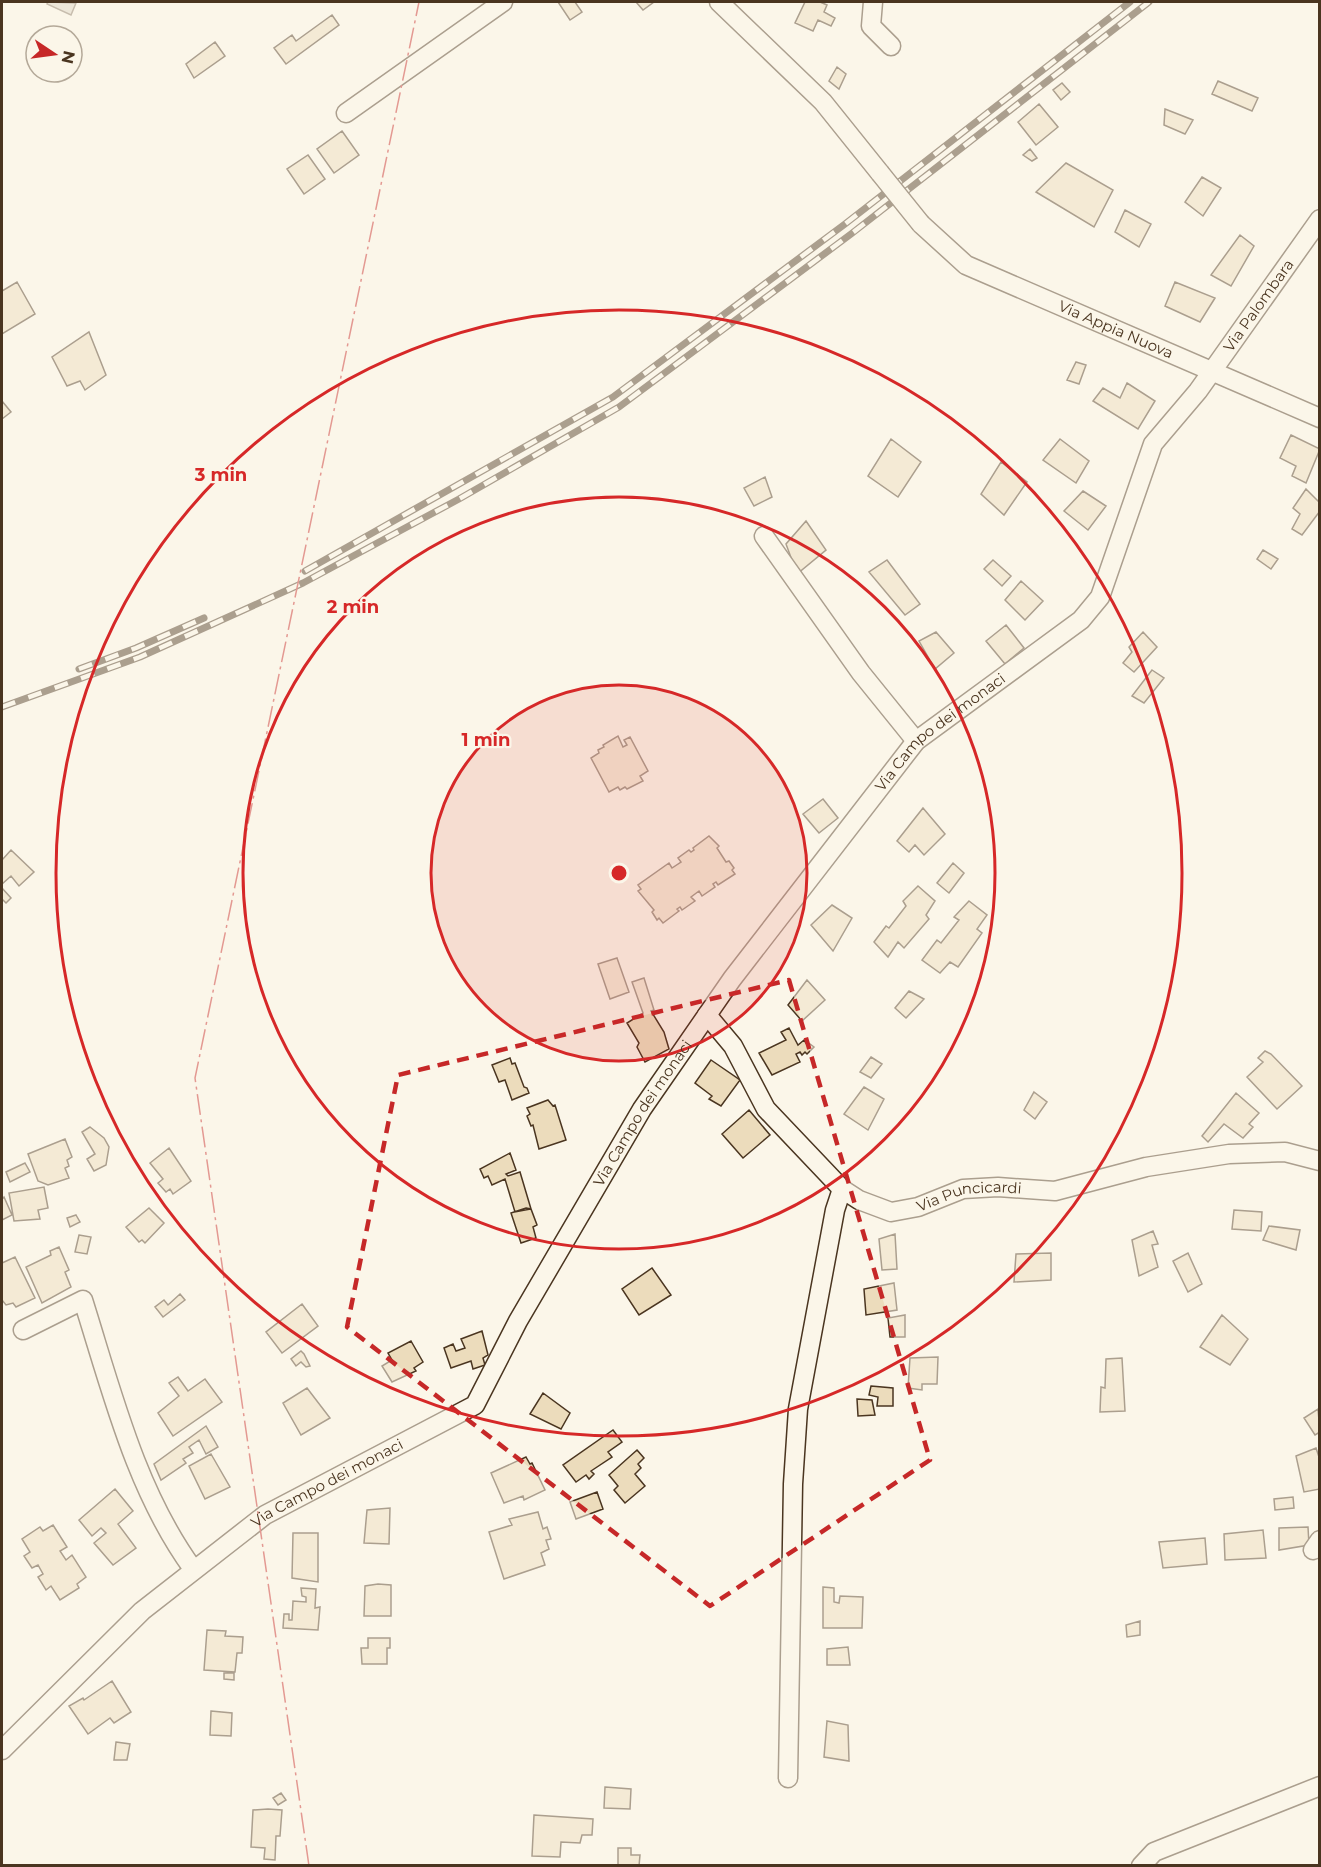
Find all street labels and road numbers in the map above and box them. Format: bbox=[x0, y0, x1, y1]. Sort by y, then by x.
street label: Via Palombara bbox=[1219, 255, 1298, 355]
street label: Via Appia Nuova bbox=[1056, 296, 1176, 362]
street label: Via Campo dei monaci bbox=[871, 669, 1009, 795]
street label: Via Campo dei monaci bbox=[589, 1036, 696, 1190]
street label: Via Puncicardi bbox=[914, 1177, 1022, 1216]
street label: Via Campo dei monaci bbox=[247, 1434, 406, 1531]

